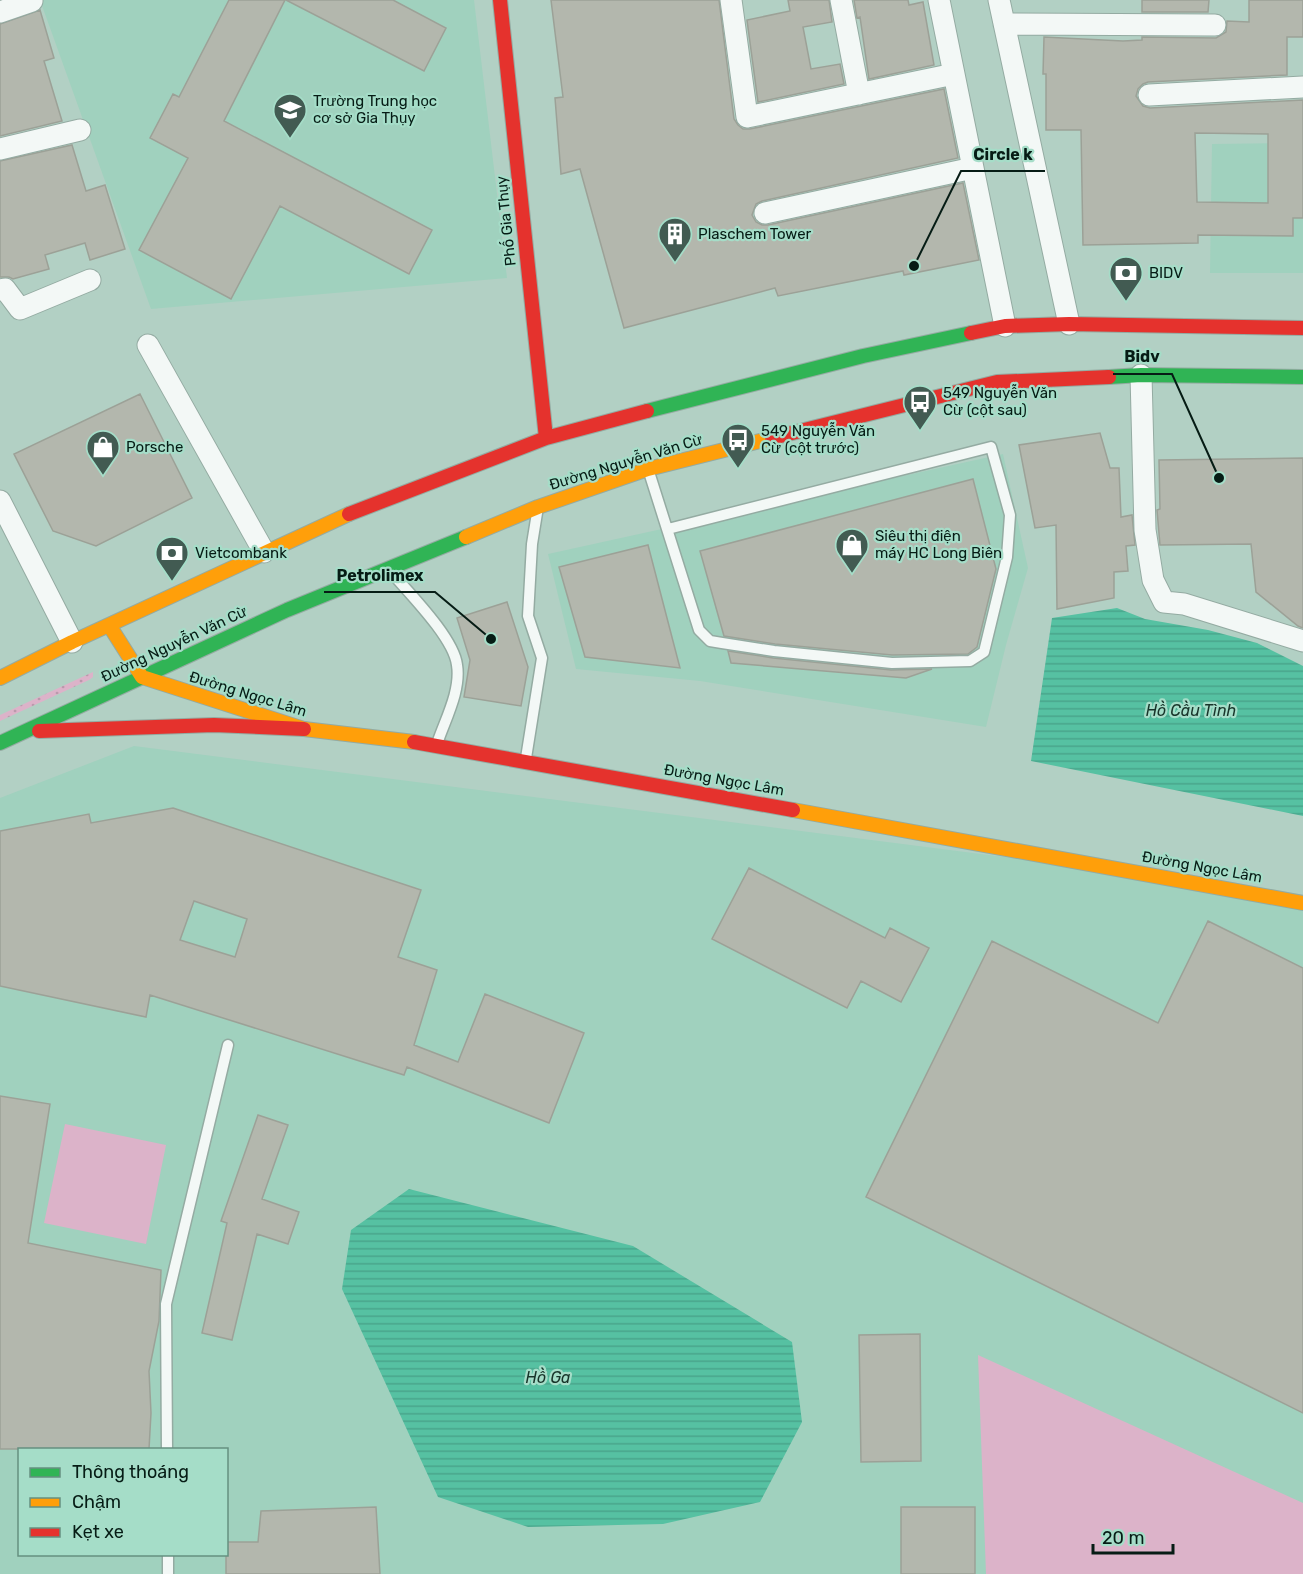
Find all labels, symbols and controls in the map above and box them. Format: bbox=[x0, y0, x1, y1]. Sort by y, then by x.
school or university icon: Trường Trung học cơ sở Gia Thụy bbox=[272, 92, 308, 139]
place label: Trường Trung học cơ sở Gia Thụy bbox=[313, 92, 437, 127]
callout: Circle k bbox=[961, 137, 1045, 171]
text: Circle k bbox=[973, 145, 1033, 164]
street label: Phố Gia Thụy bbox=[492, 175, 520, 267]
building icon: Plaschem Tower bbox=[657, 216, 693, 263]
place label: Plaschem Tower bbox=[698, 225, 812, 243]
bank icon: BIDV bbox=[1108, 255, 1144, 302]
place label: BIDV bbox=[1149, 264, 1183, 282]
callout: Bidv bbox=[1113, 340, 1172, 374]
text: Bidv bbox=[1124, 347, 1160, 366]
bus stop icon: 549 Nguyễn Văn Cừ (cột sau) bbox=[902, 384, 938, 431]
place label: 549 Nguyễn Văn Cừ (cột sau) bbox=[943, 384, 1057, 419]
bus stop icon: 549 Nguyễn Văn Cừ (cột trước) bbox=[720, 422, 756, 469]
place label: 549 Nguyễn Văn Cừ (cột trước) bbox=[761, 422, 875, 457]
shop icon: Porsche bbox=[85, 429, 121, 476]
street label: Đường Nguyễn Văn Cừ bbox=[547, 430, 705, 494]
place label: Porsche bbox=[126, 438, 183, 456]
shop icon: Siêu thị điện máy HC Long Biên bbox=[834, 527, 870, 574]
place label: Siêu thị điện máy HC Long Biên bbox=[875, 527, 1002, 562]
bank icon: Vietcombank bbox=[154, 535, 190, 582]
place label: Vietcombank bbox=[195, 544, 287, 562]
callout: Petrolimex bbox=[324, 558, 435, 592]
text: Petrolimex bbox=[336, 566, 424, 585]
street label: Đường Nguyễn Văn Cừ bbox=[98, 602, 250, 686]
street label: Đường Ngọc Lâm bbox=[187, 668, 309, 720]
water label: Hồ Cầu Tình bbox=[1146, 700, 1236, 720]
street label: Đường Ngọc Lâm bbox=[662, 761, 786, 799]
street label: Đường Ngọc Lâm bbox=[1140, 848, 1264, 886]
water label: Hồ Ga bbox=[526, 1367, 570, 1387]
legend bbox=[18, 1448, 228, 1556]
text: Thông thoáng bbox=[72, 1461, 189, 1483]
text: Chậm bbox=[72, 1491, 121, 1513]
scale bar bbox=[1093, 1517, 1172, 1555]
text: Kẹt xe bbox=[72, 1521, 124, 1543]
text: 20 m bbox=[1102, 1527, 1144, 1549]

